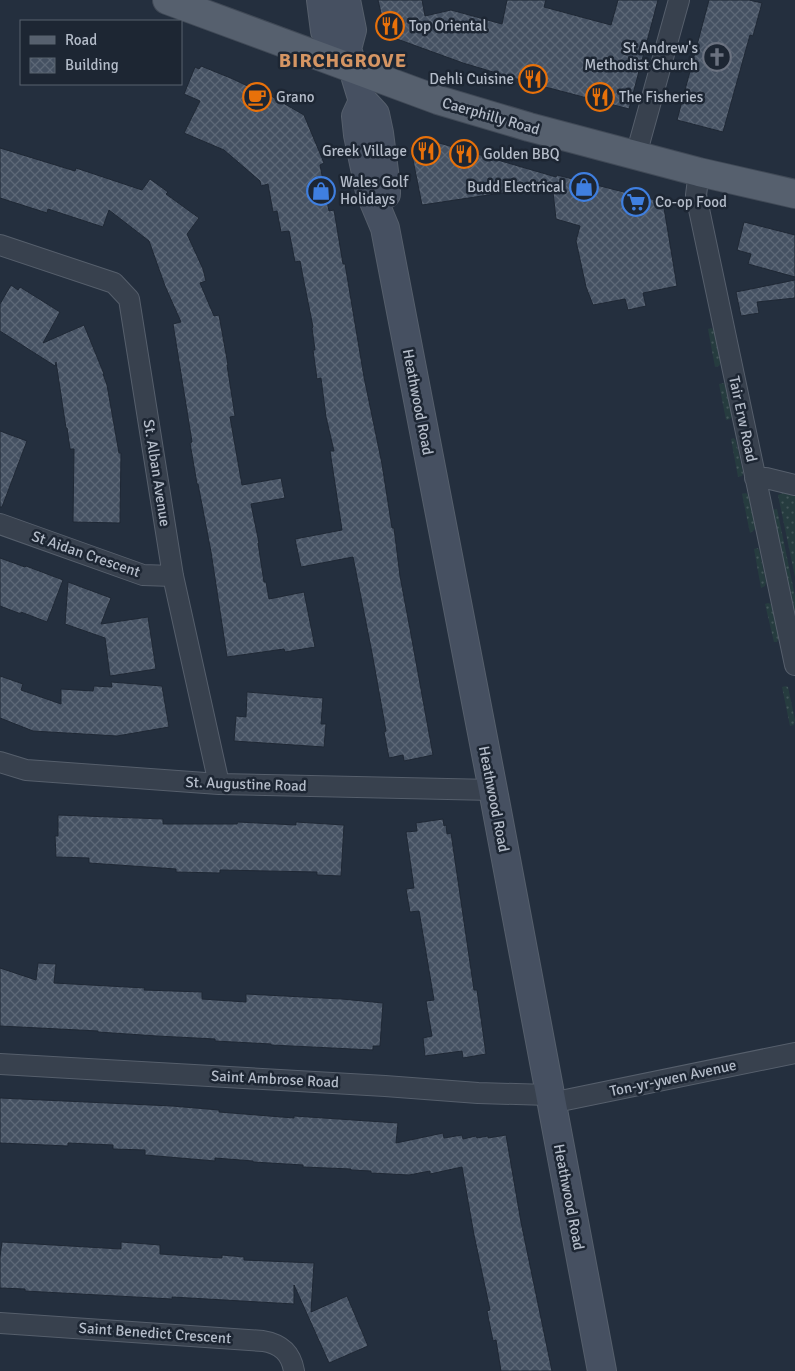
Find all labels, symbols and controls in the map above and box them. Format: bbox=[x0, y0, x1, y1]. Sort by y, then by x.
restaurant icon: Top Oriental bbox=[375, 11, 405, 41]
place label: Top Oriental bbox=[409, 17, 487, 35]
legend bbox=[20, 20, 182, 85]
text: Road bbox=[65, 31, 97, 49]
place label: St Andrew's Methodist Church bbox=[584, 39, 698, 74]
church icon: St Andrew's Methodist Church bbox=[702, 42, 732, 72]
district label: BIRCHGROVE bbox=[279, 48, 407, 73]
text: Building bbox=[65, 56, 119, 74]
restaurant icon: Dehli Cuisine bbox=[518, 64, 548, 94]
place label: Dehli Cuisine bbox=[429, 70, 514, 88]
cafe icon: Grano bbox=[242, 82, 272, 112]
restaurant icon: The Fisheries bbox=[585, 82, 615, 112]
place label: Grano bbox=[276, 88, 315, 106]
place label: The Fisheries bbox=[619, 88, 704, 106]
street label: Caerphilly Road bbox=[440, 93, 542, 139]
restaurant icon: Greek Village bbox=[411, 136, 441, 166]
restaurant icon: Golden BBQ bbox=[449, 139, 479, 169]
place label: Greek Village bbox=[322, 142, 407, 160]
place label: Golden BBQ bbox=[483, 145, 560, 163]
shop icon: Budd Electrical bbox=[569, 172, 599, 202]
place label: Wales Golf Holidays bbox=[340, 173, 409, 208]
shop icon: Wales Golf Holidays bbox=[306, 176, 336, 206]
place label: Budd Electrical bbox=[467, 178, 565, 196]
supermarket icon: Co-op Food bbox=[621, 187, 651, 217]
place label: Co-op Food bbox=[655, 193, 727, 211]
street label: Heathwood Road bbox=[399, 347, 437, 457]
street label: Tair Erw Road bbox=[725, 374, 761, 464]
street label: St. Alban Avenue bbox=[140, 418, 174, 528]
street label: St Aidan Crescent bbox=[29, 527, 143, 581]
street label: Heathwood Road bbox=[475, 744, 513, 854]
street label: St. Augustine Road bbox=[185, 773, 307, 795]
street label: Ton-yr-ywen Avenue bbox=[608, 1056, 738, 1100]
street label: Saint Ambrose Road bbox=[210, 1067, 340, 1091]
street label: Heathwood Road bbox=[550, 1142, 588, 1252]
street label: Saint Benedict Crescent bbox=[78, 1319, 232, 1347]

